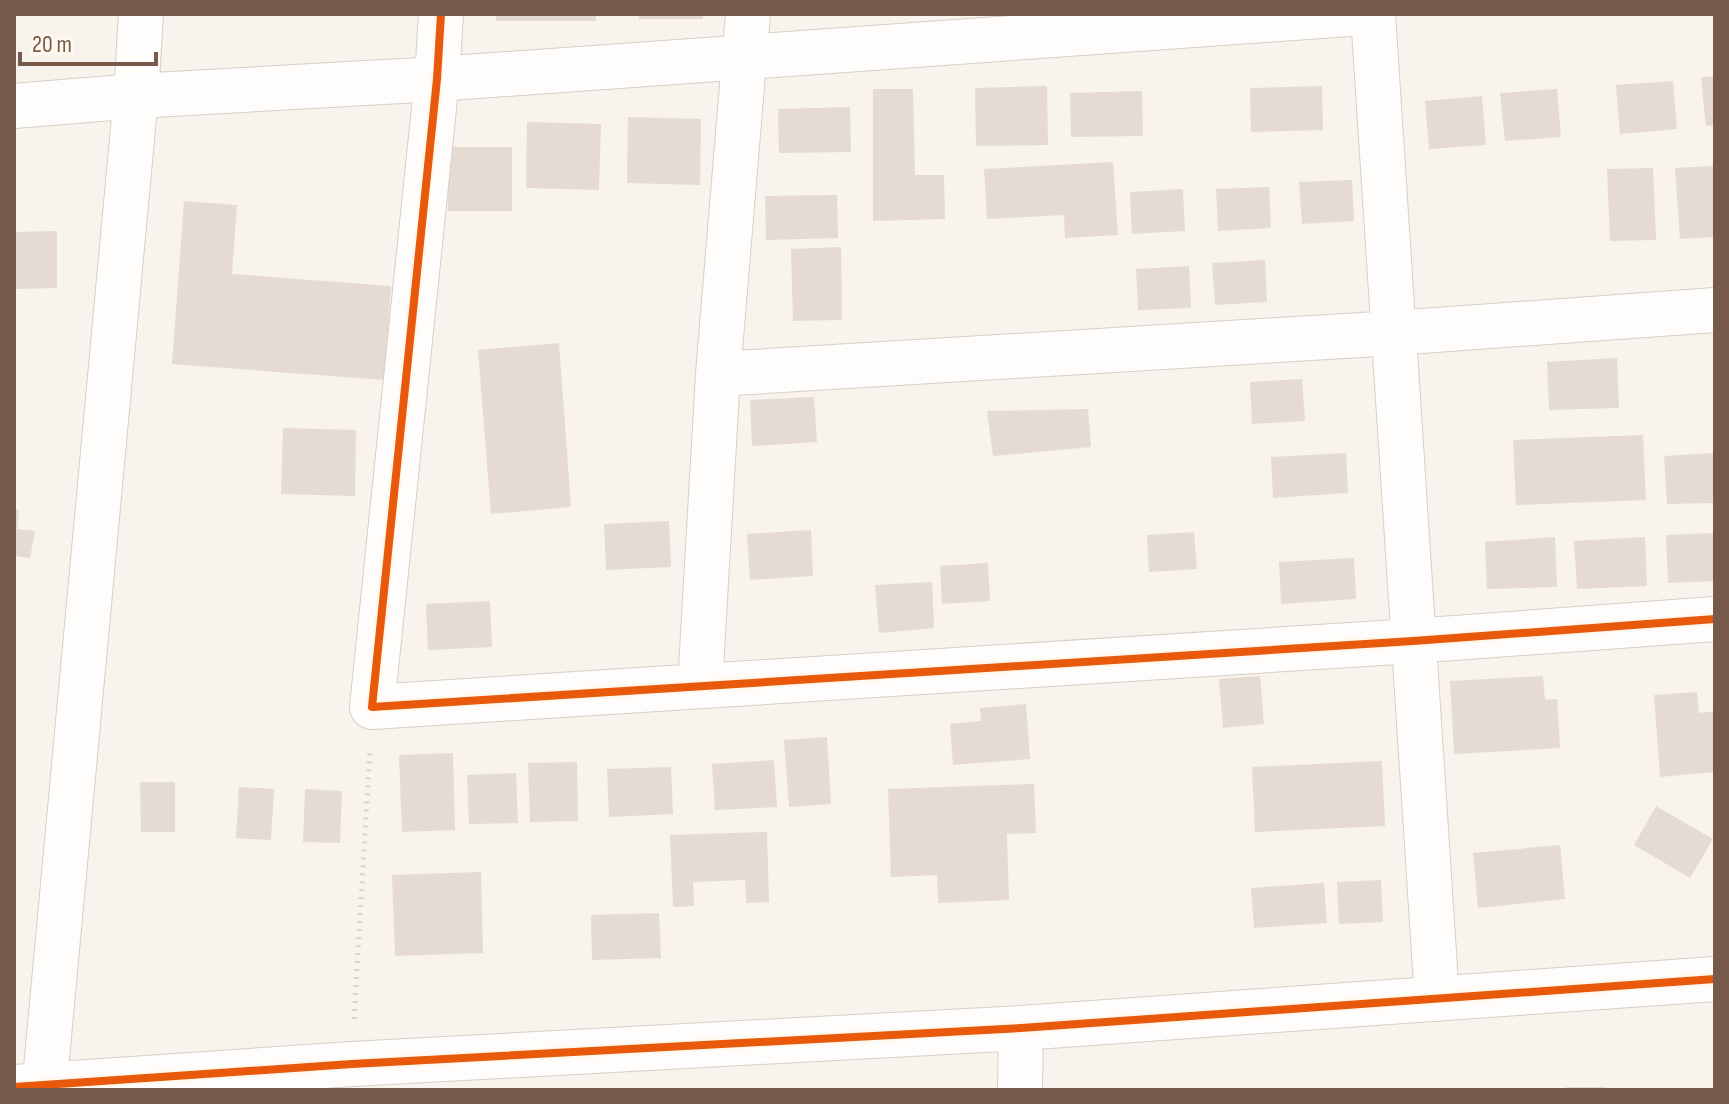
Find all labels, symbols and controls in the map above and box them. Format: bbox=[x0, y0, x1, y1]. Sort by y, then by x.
scale bar bbox=[20, 16, 156, 66]
text: 20 m bbox=[32, 30, 72, 59]

